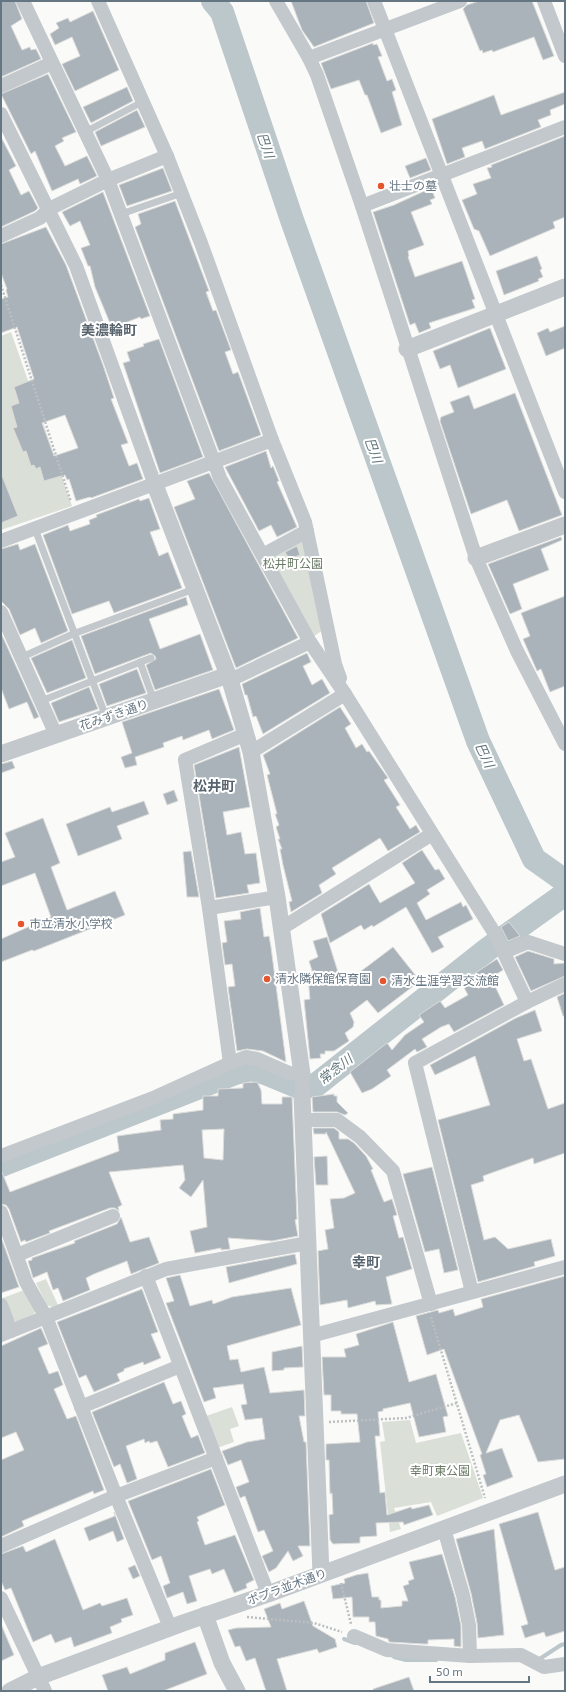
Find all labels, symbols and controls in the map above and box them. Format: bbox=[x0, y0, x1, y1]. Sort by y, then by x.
water label: 巴川 bbox=[254, 130, 278, 162]
place label: 壮士の墓 bbox=[389, 178, 437, 192]
marker: 壮士の墓 bbox=[376, 181, 386, 191]
district label: 美濃輪町 bbox=[81, 321, 137, 338]
water label: 巴川 bbox=[362, 435, 387, 467]
park label: 松井町公園 bbox=[263, 556, 323, 570]
street label: 花みずき通り bbox=[77, 696, 150, 732]
water label: 巴川 bbox=[472, 740, 499, 772]
district label: 松井町 bbox=[193, 777, 235, 794]
place label: 市立清水小学校 bbox=[29, 916, 113, 930]
marker: 市立清水小学校 bbox=[16, 919, 26, 929]
place label: 清水隣保館保育園 bbox=[275, 971, 371, 985]
place label: 清水生涯学習交流館 bbox=[391, 973, 499, 987]
marker: 清水隣保館保育園 bbox=[262, 974, 272, 984]
marker: 清水生涯学習交流館 bbox=[378, 976, 388, 986]
water label: 常念川 bbox=[315, 1049, 357, 1087]
district label: 幸町 bbox=[352, 1253, 380, 1270]
park label: 幸町東公園 bbox=[410, 1463, 470, 1477]
street label: ポプラ並木通り bbox=[245, 1565, 329, 1607]
scale bar bbox=[430, 1658, 529, 1684]
text: 50 m bbox=[436, 1664, 463, 1678]

